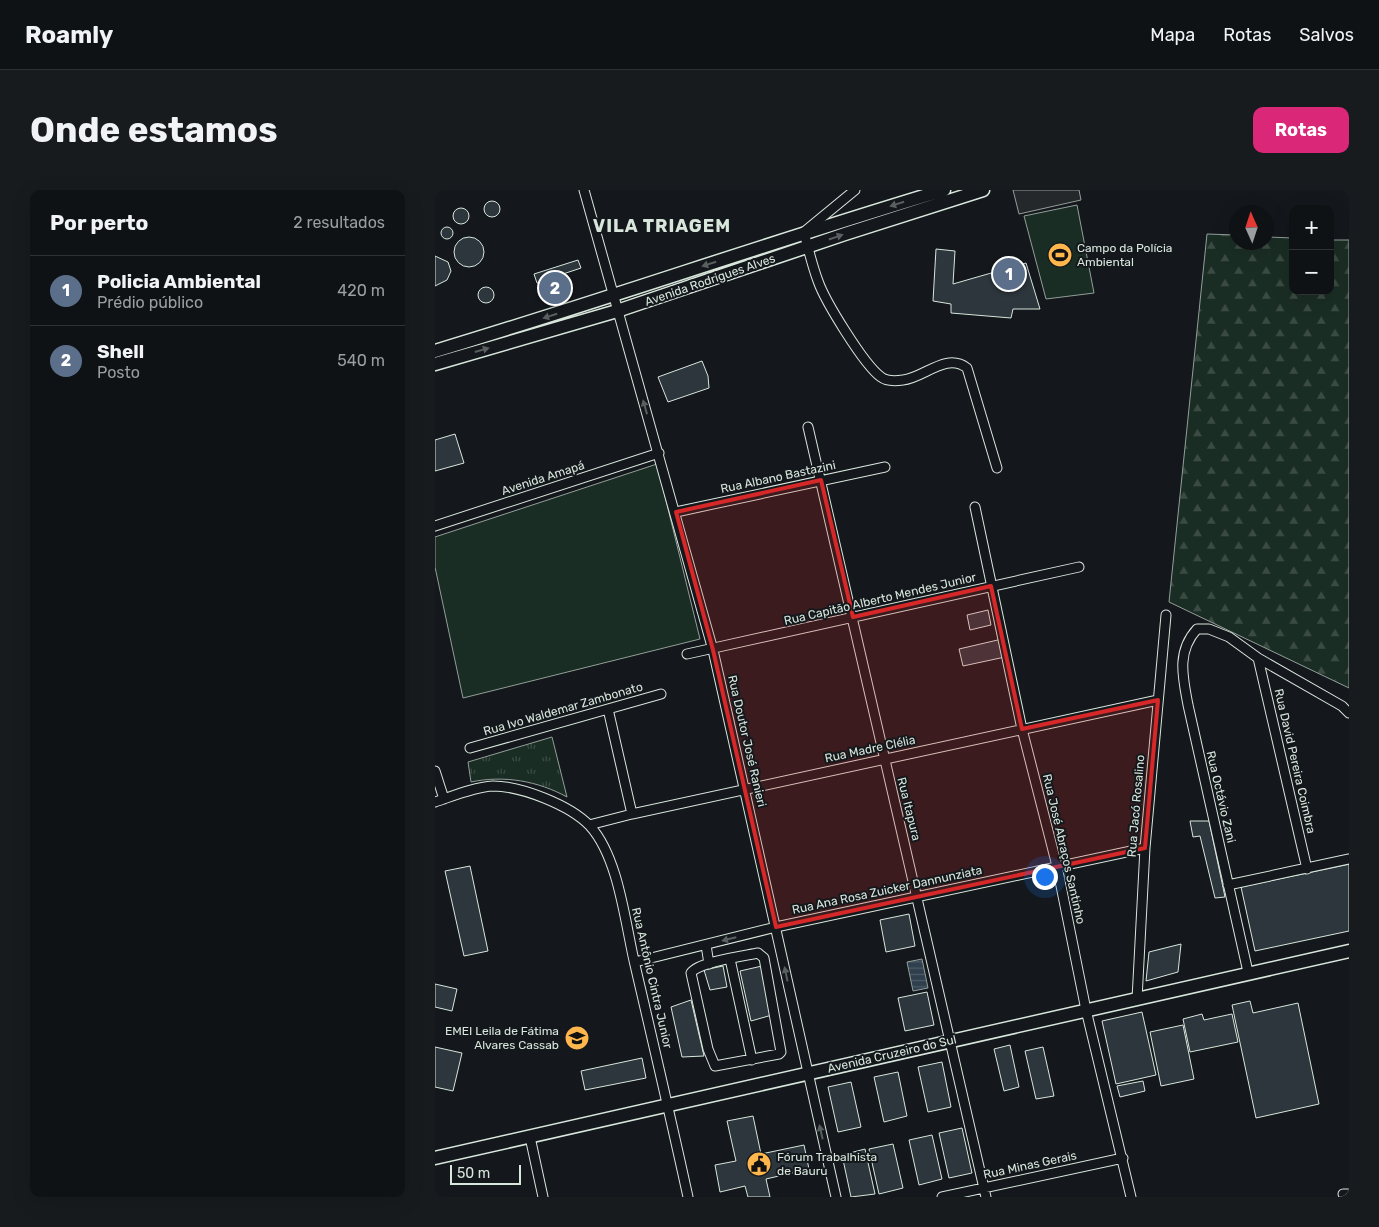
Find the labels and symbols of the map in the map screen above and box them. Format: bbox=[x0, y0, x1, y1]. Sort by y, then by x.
one-way arrow bbox=[889, 201, 904, 209]
north arrow bbox=[1229, 205, 1274, 250]
district label: VILA TRIAGEM bbox=[593, 215, 731, 237]
one-way arrow bbox=[829, 233, 844, 240]
place label: Campo da Polícia Ambiental bbox=[1077, 241, 1172, 269]
sports icon: Campo da Polícia Ambiental bbox=[1047, 242, 1073, 268]
street label: Avenida Rodrigues Alves bbox=[643, 251, 777, 309]
pin: 1 bbox=[993, 255, 1025, 293]
one-way arrow bbox=[701, 260, 716, 268]
pin: 2 bbox=[539, 269, 571, 307]
one-way arrow bbox=[542, 312, 557, 320]
one-way arrow bbox=[474, 345, 489, 353]
one-way arrow bbox=[641, 399, 649, 414]
street label: Avenida Amapá bbox=[500, 458, 586, 498]
street label: Rua Albano Bastazini bbox=[719, 458, 837, 496]
street label: Rua Capitão Alberto Mendes Junior bbox=[782, 570, 978, 628]
street label: Rua Doutor José Ranieri bbox=[725, 674, 769, 808]
street label: Rua Ivo Waldemar Zambonato bbox=[482, 679, 644, 738]
street label: Rua David Pereira Coimbra bbox=[1272, 687, 1318, 835]
street label: Rua Madre Clélia bbox=[823, 733, 917, 765]
street label: Rua Octávio Zani bbox=[1204, 750, 1238, 844]
street label: Rua Jacó Rosalino bbox=[1125, 754, 1147, 858]
street label: Rua José Abraços Santinho bbox=[1040, 772, 1088, 926]
street label: Rua Itapura bbox=[894, 776, 924, 842]
street label: Rua Ana Rosa Zuicker Dannunziata bbox=[791, 863, 983, 917]
your location bbox=[1032, 864, 1058, 890]
street label: Rua Antônio Cintra Junior bbox=[629, 906, 675, 1050]
one-way arrow bbox=[721, 935, 736, 943]
one-way arrow bbox=[782, 966, 790, 981]
place label: EMEI Leila de Fátima Alvares Cassab bbox=[445, 1024, 559, 1052]
school or university icon: EMEI Leila de Fátima Alvares Cassab bbox=[564, 1025, 590, 1051]
street label: Avenida Cruzeiro do Sul bbox=[826, 1032, 958, 1076]
one-way arrow bbox=[817, 1125, 825, 1140]
street label: Rua Minas Gerais bbox=[982, 1148, 1078, 1182]
place label: Fórum Trabalhista de Bauru bbox=[777, 1150, 877, 1178]
public building icon: Fórum Trabalhista de Bauru bbox=[746, 1151, 772, 1177]
scale bar bbox=[450, 1162, 521, 1185]

